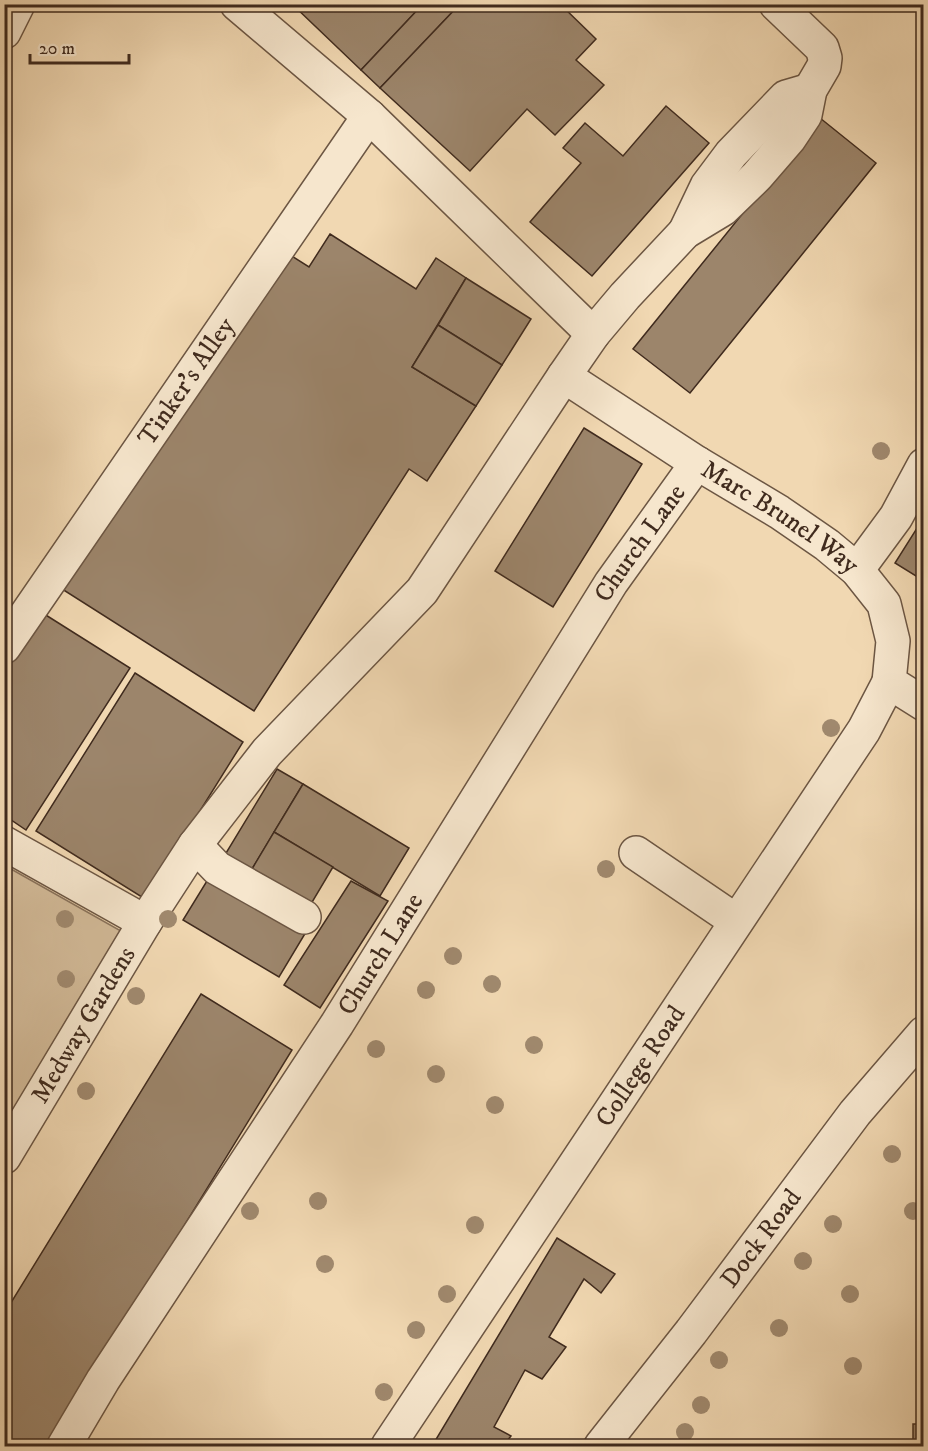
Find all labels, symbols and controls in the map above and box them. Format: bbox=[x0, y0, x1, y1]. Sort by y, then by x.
scale bar bbox=[30, 27, 129, 65]
text: 20 m bbox=[39, 38, 75, 60]
street label: Tinker's Alley bbox=[131, 310, 243, 452]
street label: Marc Brunel Way bbox=[695, 453, 866, 582]
street label: Church Lane bbox=[587, 478, 693, 608]
street label: Church Lane bbox=[330, 887, 431, 1021]
street label: Medway Gardens bbox=[23, 940, 143, 1109]
street label: College Road bbox=[588, 999, 693, 1133]
street label: Dock Road bbox=[713, 1182, 809, 1295]

